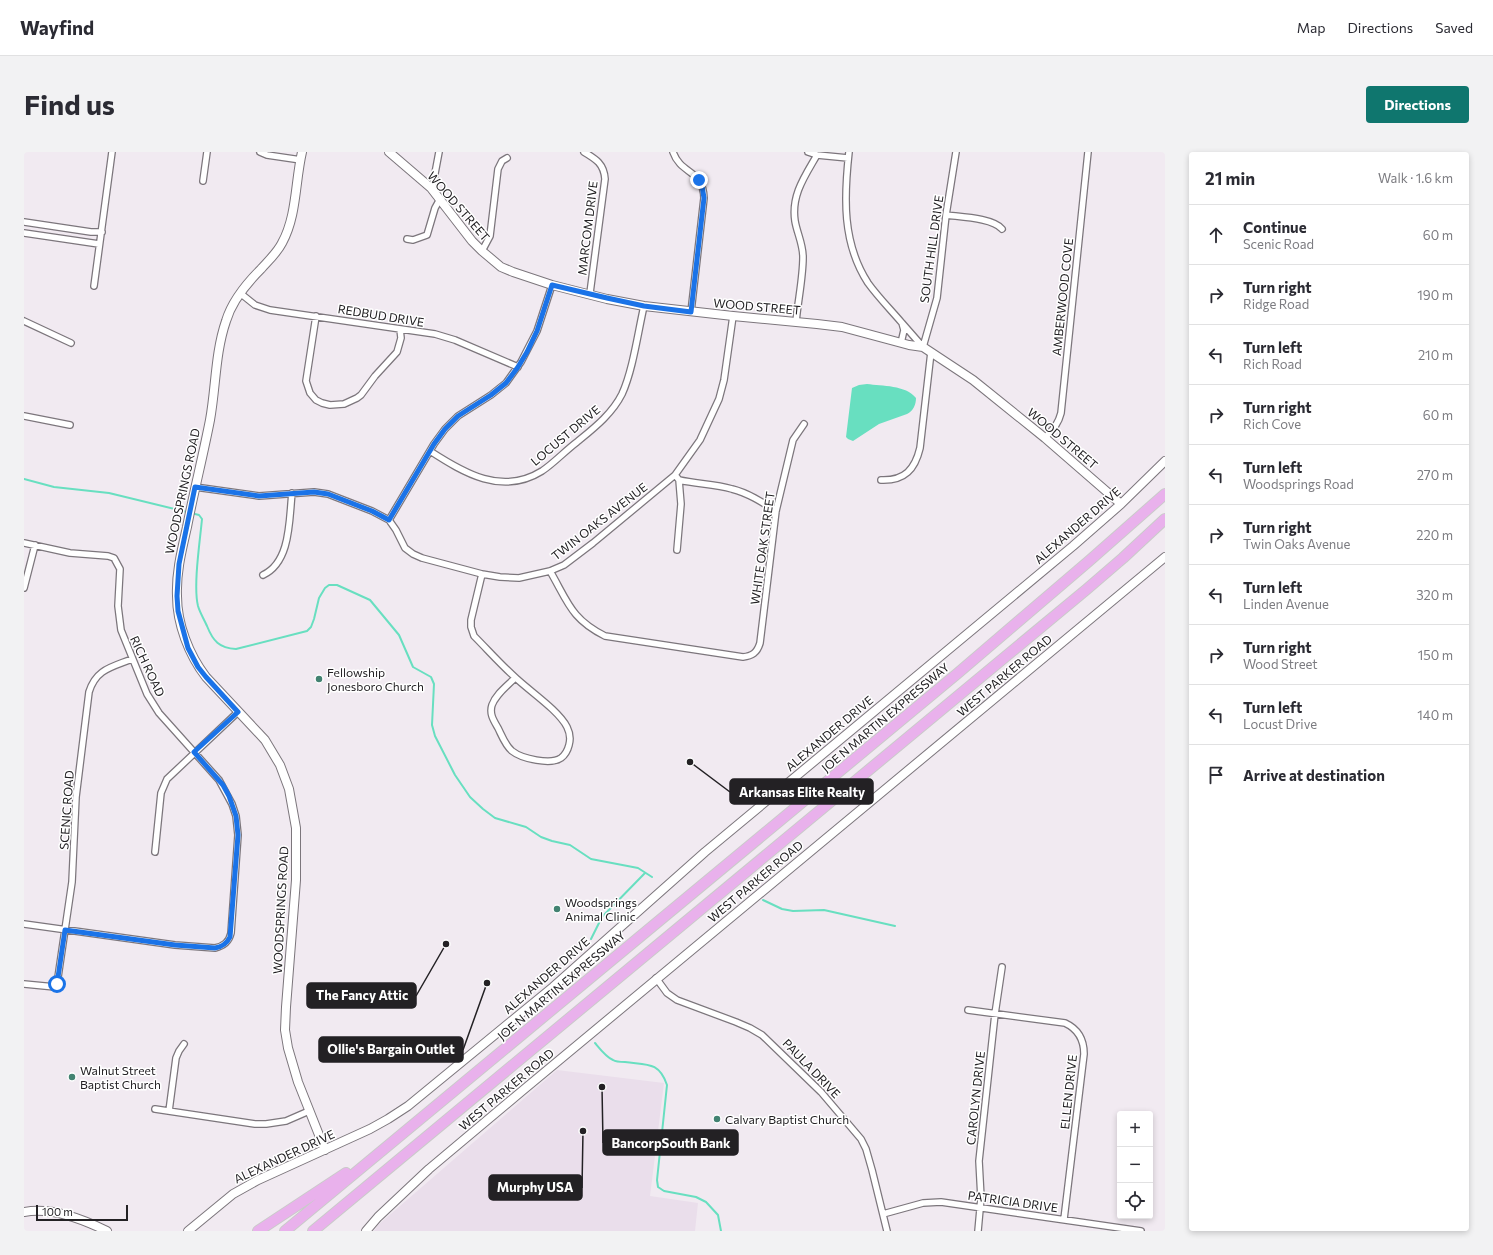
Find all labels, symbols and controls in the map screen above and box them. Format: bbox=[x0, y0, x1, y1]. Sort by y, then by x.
text: Wayfind bbox=[20, 16, 94, 39]
text: Map bbox=[1297, 19, 1326, 36]
text: Directions bbox=[1348, 19, 1413, 36]
text: Saved bbox=[1435, 19, 1473, 36]
button: Directions bbox=[1366, 86, 1469, 123]
text: Find us bbox=[24, 87, 115, 121]
street label: WOOD STREET bbox=[425, 168, 493, 244]
text: 21 min bbox=[1205, 168, 1255, 189]
text: Walk · 1.6 km bbox=[1378, 170, 1453, 186]
route end bbox=[690, 171, 708, 189]
street label: MARCOM DRIVE bbox=[574, 180, 600, 276]
street label: SOUTH HILL DRIVE bbox=[917, 194, 945, 304]
text: Continue bbox=[1243, 218, 1307, 236]
icon: ahead bbox=[1205, 224, 1227, 246]
text: 60 m bbox=[1423, 227, 1453, 243]
text: Scenic Road bbox=[1243, 236, 1314, 252]
street label: AMBERWOOD COVE bbox=[1049, 237, 1075, 357]
text: Turn right bbox=[1243, 278, 1312, 296]
icon: right bbox=[1205, 284, 1227, 306]
text: 190 m bbox=[1417, 287, 1453, 303]
street label: WOOD STREET bbox=[713, 295, 801, 317]
text: Ridge Road bbox=[1243, 296, 1309, 312]
street label: REDBUD DRIVE bbox=[337, 301, 425, 329]
text: Turn left bbox=[1243, 338, 1302, 356]
icon: left bbox=[1205, 344, 1227, 366]
text: 210 m bbox=[1418, 347, 1453, 363]
text: Rich Road bbox=[1243, 356, 1302, 372]
text: Turn right bbox=[1243, 398, 1312, 416]
street label: LOCUST DRIVE bbox=[528, 402, 602, 468]
icon: right bbox=[1205, 404, 1227, 426]
street label: WOOD STREET bbox=[1025, 405, 1101, 472]
text: 60 m bbox=[1423, 407, 1453, 423]
text: Rich Cove bbox=[1243, 416, 1301, 432]
street label: WOODSPRINGS ROAD bbox=[162, 427, 202, 555]
text: Turn left bbox=[1243, 458, 1302, 476]
icon: left bbox=[1205, 464, 1227, 486]
text: 270 m bbox=[1417, 467, 1453, 483]
text: Woodsprings Road bbox=[1243, 476, 1354, 492]
street label: TWIN OAKS AVENUE bbox=[548, 479, 650, 563]
street label: ALEXANDER DRIVE bbox=[1031, 484, 1123, 566]
street label: WHITE OAK STREET bbox=[747, 490, 777, 606]
text: Turn right bbox=[1243, 518, 1312, 536]
icon: right bbox=[1205, 524, 1227, 546]
text: 220 m bbox=[1416, 527, 1453, 543]
text: Twin Oaks Avenue bbox=[1243, 536, 1350, 552]
text: Turn left bbox=[1243, 578, 1302, 596]
icon: left bbox=[1205, 584, 1227, 606]
text: 320 m bbox=[1416, 587, 1453, 603]
text: Linden Avenue bbox=[1243, 596, 1329, 612]
street label: WEST PARKER ROAD bbox=[954, 631, 1054, 719]
street label: RICH ROAD bbox=[128, 633, 168, 699]
text: Turn right bbox=[1243, 638, 1312, 656]
icon: right bbox=[1205, 644, 1227, 666]
text: 150 m bbox=[1418, 647, 1453, 663]
text: Wood Street bbox=[1243, 656, 1318, 672]
street label: JOE N MARTIN EXPRESSWAY bbox=[818, 659, 952, 775]
place label: Fellowship Jonesboro Church bbox=[327, 665, 424, 694]
marker: Fellowship Jonesboro Church bbox=[314, 674, 324, 684]
street label: ALEXANDER DRIVE bbox=[783, 692, 875, 774]
text: Turn left bbox=[1243, 698, 1302, 716]
icon: left bbox=[1205, 704, 1227, 726]
text: 140 m bbox=[1417, 707, 1453, 723]
text: Locust Drive bbox=[1243, 716, 1317, 732]
icon: arrive bbox=[1205, 764, 1227, 786]
text: Arrive at destination bbox=[1243, 766, 1385, 784]
street label: SCENIC ROAD bbox=[56, 770, 76, 850]
callout: Arkansas Elite Realty bbox=[730, 779, 873, 804]
text: Arkansas Elite Realty bbox=[739, 784, 865, 800]
street label: WEST PARKER ROAD bbox=[705, 837, 805, 925]
street label: WOODSPRINGS ROAD bbox=[270, 846, 290, 974]
place label: Woodsprings Animal Clinic bbox=[565, 895, 637, 923]
marker: Woodsprings Animal Clinic bbox=[552, 904, 562, 914]
street label: JOE N MARTIN EXPRESSWAY bbox=[494, 927, 628, 1043]
street label: ALEXANDER DRIVE bbox=[500, 934, 592, 1016]
route start bbox=[48, 975, 66, 993]
callout: The Fancy Attic bbox=[307, 983, 416, 1008]
text: The Fancy Attic bbox=[316, 987, 408, 1003]
street label: PAULA DRIVE bbox=[780, 1036, 844, 1100]
callout: Ollie's Bargain Outlet bbox=[319, 1037, 463, 1062]
text: Ollie's Bargain Outlet bbox=[327, 1041, 455, 1057]
street label: WEST PARKER ROAD bbox=[456, 1045, 556, 1133]
street label: CAROLYN DRIVE bbox=[963, 1050, 987, 1146]
street label: ELLEN DRIVE bbox=[1057, 1054, 1079, 1130]
place label: Walnut Street Baptist Church bbox=[80, 1063, 161, 1091]
marker: Walnut Street Baptist Church bbox=[67, 1072, 77, 1082]
map controls bbox=[1117, 1111, 1153, 1219]
button: + bbox=[1117, 1111, 1153, 1147]
place label: Calvary Baptist Church bbox=[725, 1112, 849, 1126]
marker: Calvary Baptist Church bbox=[712, 1114, 722, 1124]
street label: ALEXANDER DRIVE bbox=[231, 1126, 337, 1186]
callout: BancorpSouth Bank bbox=[603, 1130, 738, 1155]
text: BancorpSouth Bank bbox=[611, 1135, 731, 1151]
button: − bbox=[1117, 1147, 1153, 1183]
callout: Murphy USA bbox=[489, 1175, 582, 1200]
text: Murphy USA bbox=[497, 1179, 574, 1195]
button: locate bbox=[1117, 1183, 1153, 1219]
street label: PATRICIA DRIVE bbox=[967, 1188, 1059, 1214]
scale bar bbox=[36, 1203, 128, 1222]
text: 100 m bbox=[42, 1205, 73, 1218]

